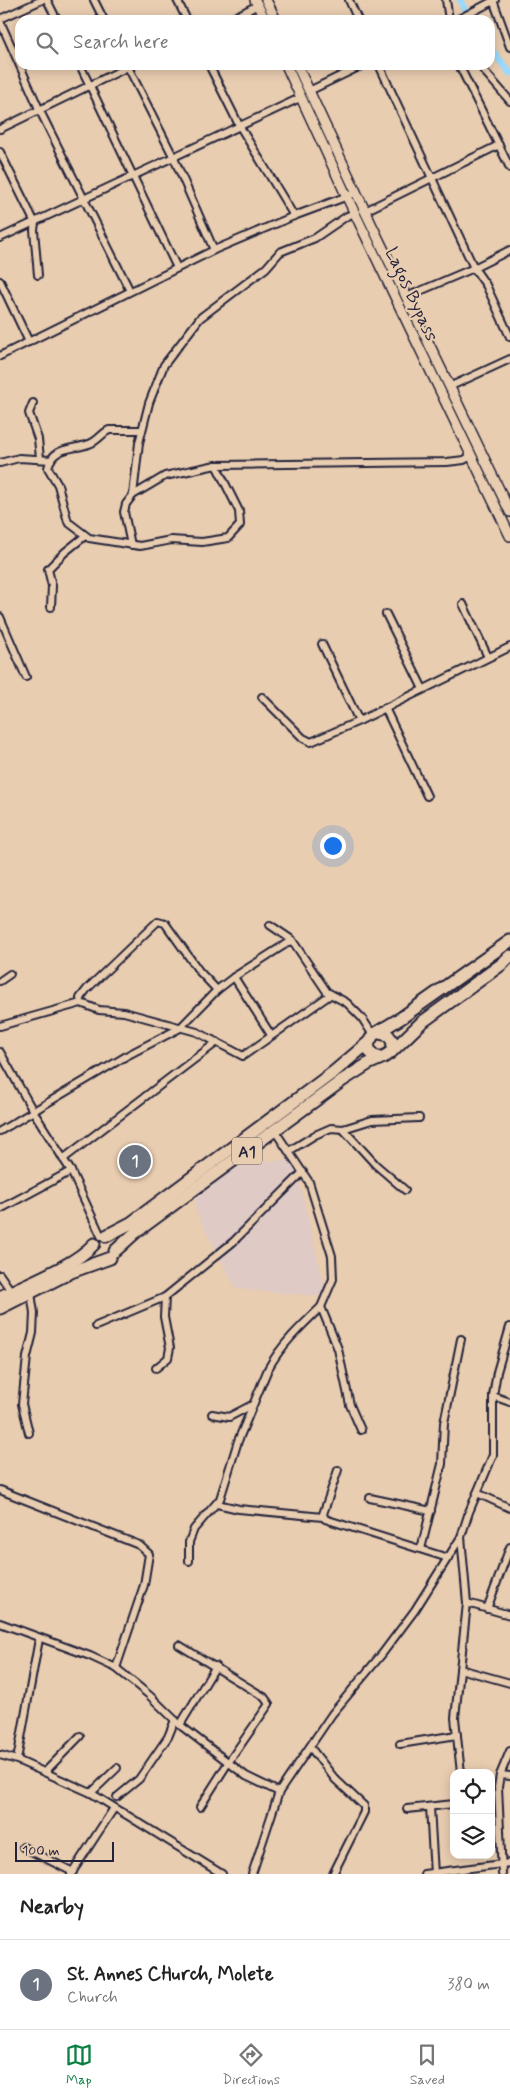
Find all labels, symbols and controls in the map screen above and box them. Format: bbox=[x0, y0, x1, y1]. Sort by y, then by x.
search box bbox=[15, 15, 495, 70]
icon: search bbox=[33, 29, 61, 57]
text: Search here bbox=[73, 30, 169, 55]
street label: Lagos Bypass bbox=[377, 244, 443, 346]
your location bbox=[320, 833, 346, 859]
road number: A1 bbox=[232, 1138, 262, 1164]
pin: 1 bbox=[119, 1142, 151, 1180]
map controls bbox=[450, 1769, 495, 1859]
button: locate bbox=[450, 1769, 495, 1814]
button: layers bbox=[450, 1814, 495, 1859]
scale bar bbox=[15, 1839, 114, 1862]
text: 100 m bbox=[22, 1842, 60, 1860]
text: Nearby bbox=[20, 1893, 84, 1921]
text: St. Annes CHurch, Molete bbox=[67, 1962, 274, 1987]
text: 1 bbox=[32, 1974, 40, 1995]
text: 380 m bbox=[447, 1974, 490, 1995]
text: Church bbox=[67, 1987, 118, 2008]
tab: Map bbox=[65, 2041, 93, 2089]
tab: Directions bbox=[223, 2041, 280, 2089]
tab: Saved bbox=[410, 2041, 445, 2089]

